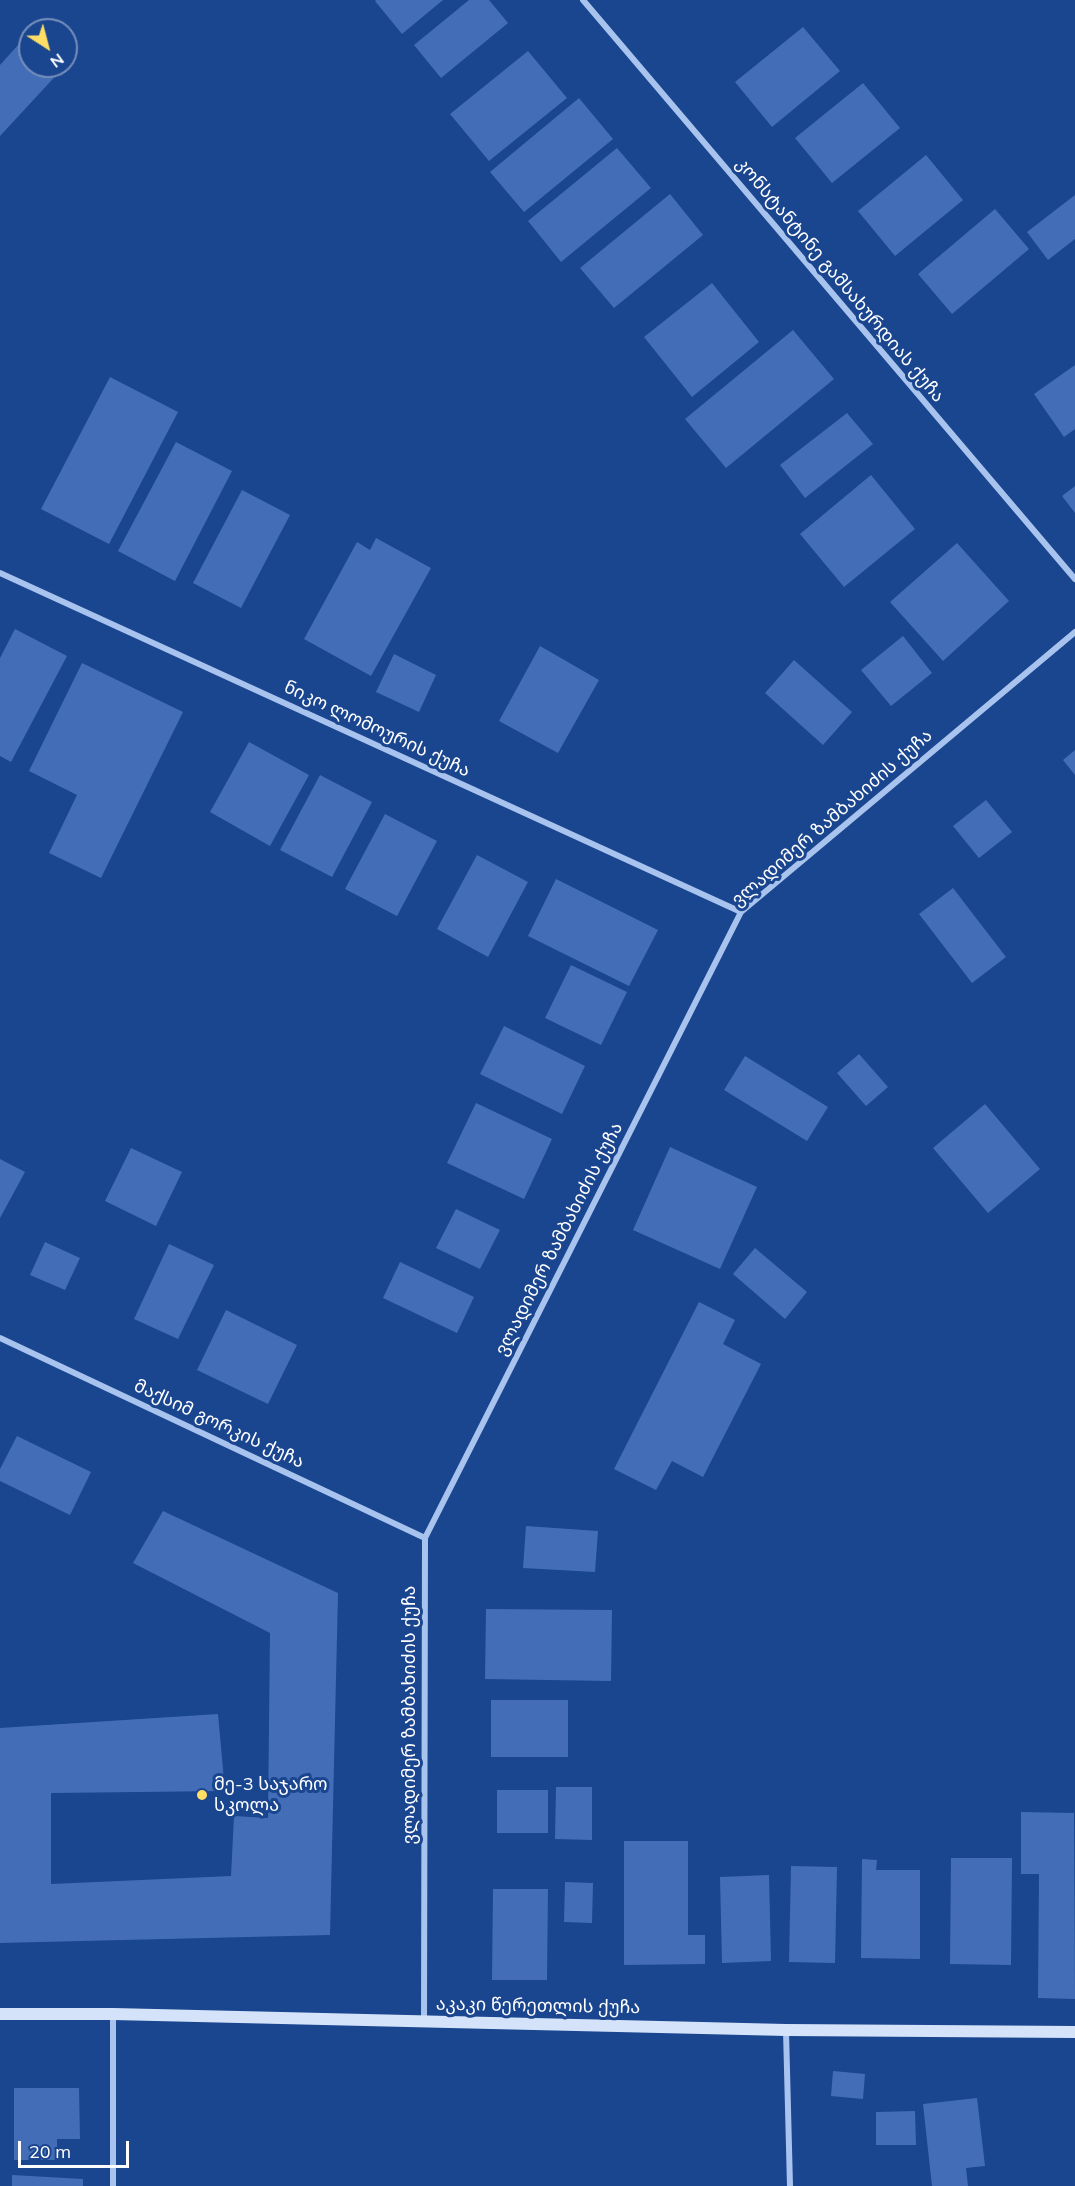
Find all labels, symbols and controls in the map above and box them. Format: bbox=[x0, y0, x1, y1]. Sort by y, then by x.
north arrow bbox=[18, 18, 78, 78]
text: N bbox=[47, 49, 68, 73]
street label: კონსტანტინე გამსახურდიას ქუჩა bbox=[731, 153, 949, 407]
street label: ნიკო ლომოურის ქუჩა bbox=[280, 676, 474, 782]
street label: ვლადიმერ ზამბახიძის ქუჩა bbox=[727, 725, 937, 911]
street label: ვლადიმერ ზამბახიძის ქუჩა bbox=[491, 1119, 627, 1359]
street label: მაქსიმ გორკის ქუჩა bbox=[130, 1375, 308, 1473]
street label: ვლადიმერ ზამბახიძის ქუჩა bbox=[399, 1586, 421, 1844]
place label: მე-3 საჯარო სკოლა bbox=[214, 1774, 328, 1816]
marker: მე-3 საჯარო სკოლა bbox=[195, 1788, 209, 1802]
street label: აკაკი წერეთლის ქუჩა bbox=[436, 1993, 640, 2019]
scale bar bbox=[21, 2129, 132, 2167]
text: 20 m bbox=[29, 2140, 71, 2163]

